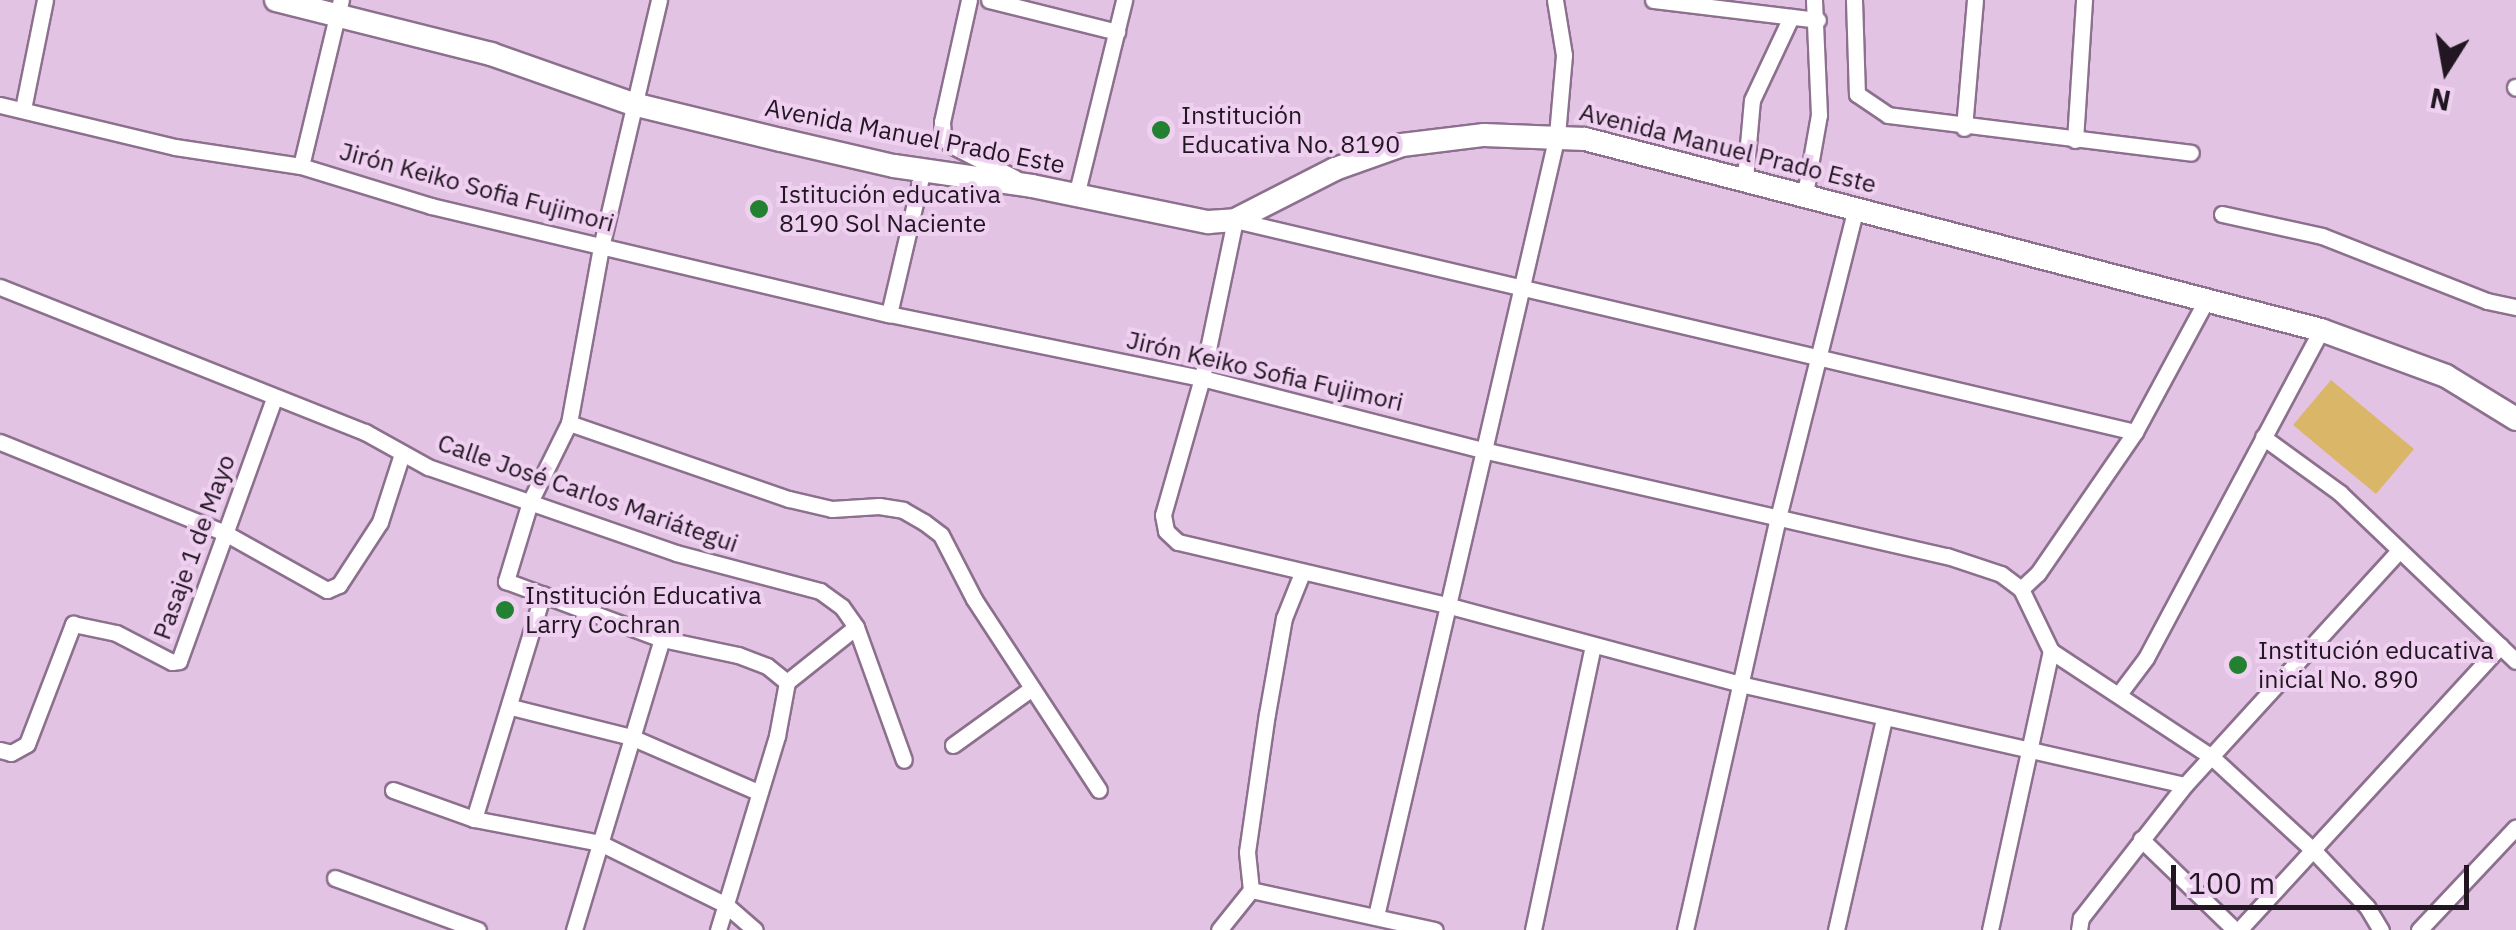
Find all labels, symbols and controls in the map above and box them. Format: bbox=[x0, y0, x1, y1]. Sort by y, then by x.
north arrow bbox=[2396, 20, 2496, 120]
text: N bbox=[2427, 80, 2454, 120]
street label: Avenida Manuel Prado Este bbox=[763, 92, 1067, 180]
street label: Avenida Manuel Prado Este bbox=[1577, 97, 1879, 199]
place label: Institución Educativa No. 8190 bbox=[1181, 101, 1400, 160]
marker: Institución Educativa No. 8190 bbox=[1150, 119, 1172, 141]
street label: Jirón Keiko Sofia Fujimori bbox=[336, 136, 618, 238]
place label: Istitución educativa 8190 Sol Naciente bbox=[779, 180, 1001, 239]
marker: Istitución educativa 8190 Sol Naciente bbox=[748, 198, 770, 220]
street label: Jirón Keiko Sofia Fujimori bbox=[1124, 325, 1406, 417]
street label: Calle José Carlos Mariátegui bbox=[434, 427, 742, 559]
street label: Pasaje 1 de Mayo bbox=[147, 450, 241, 644]
place label: Institución Educativa Larry Cochran bbox=[525, 581, 762, 640]
marker: Institución Educativa Larry Cochran bbox=[494, 599, 516, 621]
place label: Institución educativa inicial No. 890 bbox=[2258, 636, 2494, 695]
marker: Institución educativa inicial No. 890 bbox=[2227, 654, 2249, 676]
scale bar bbox=[2176, 845, 2474, 907]
text: 100 m bbox=[2188, 863, 2275, 902]

